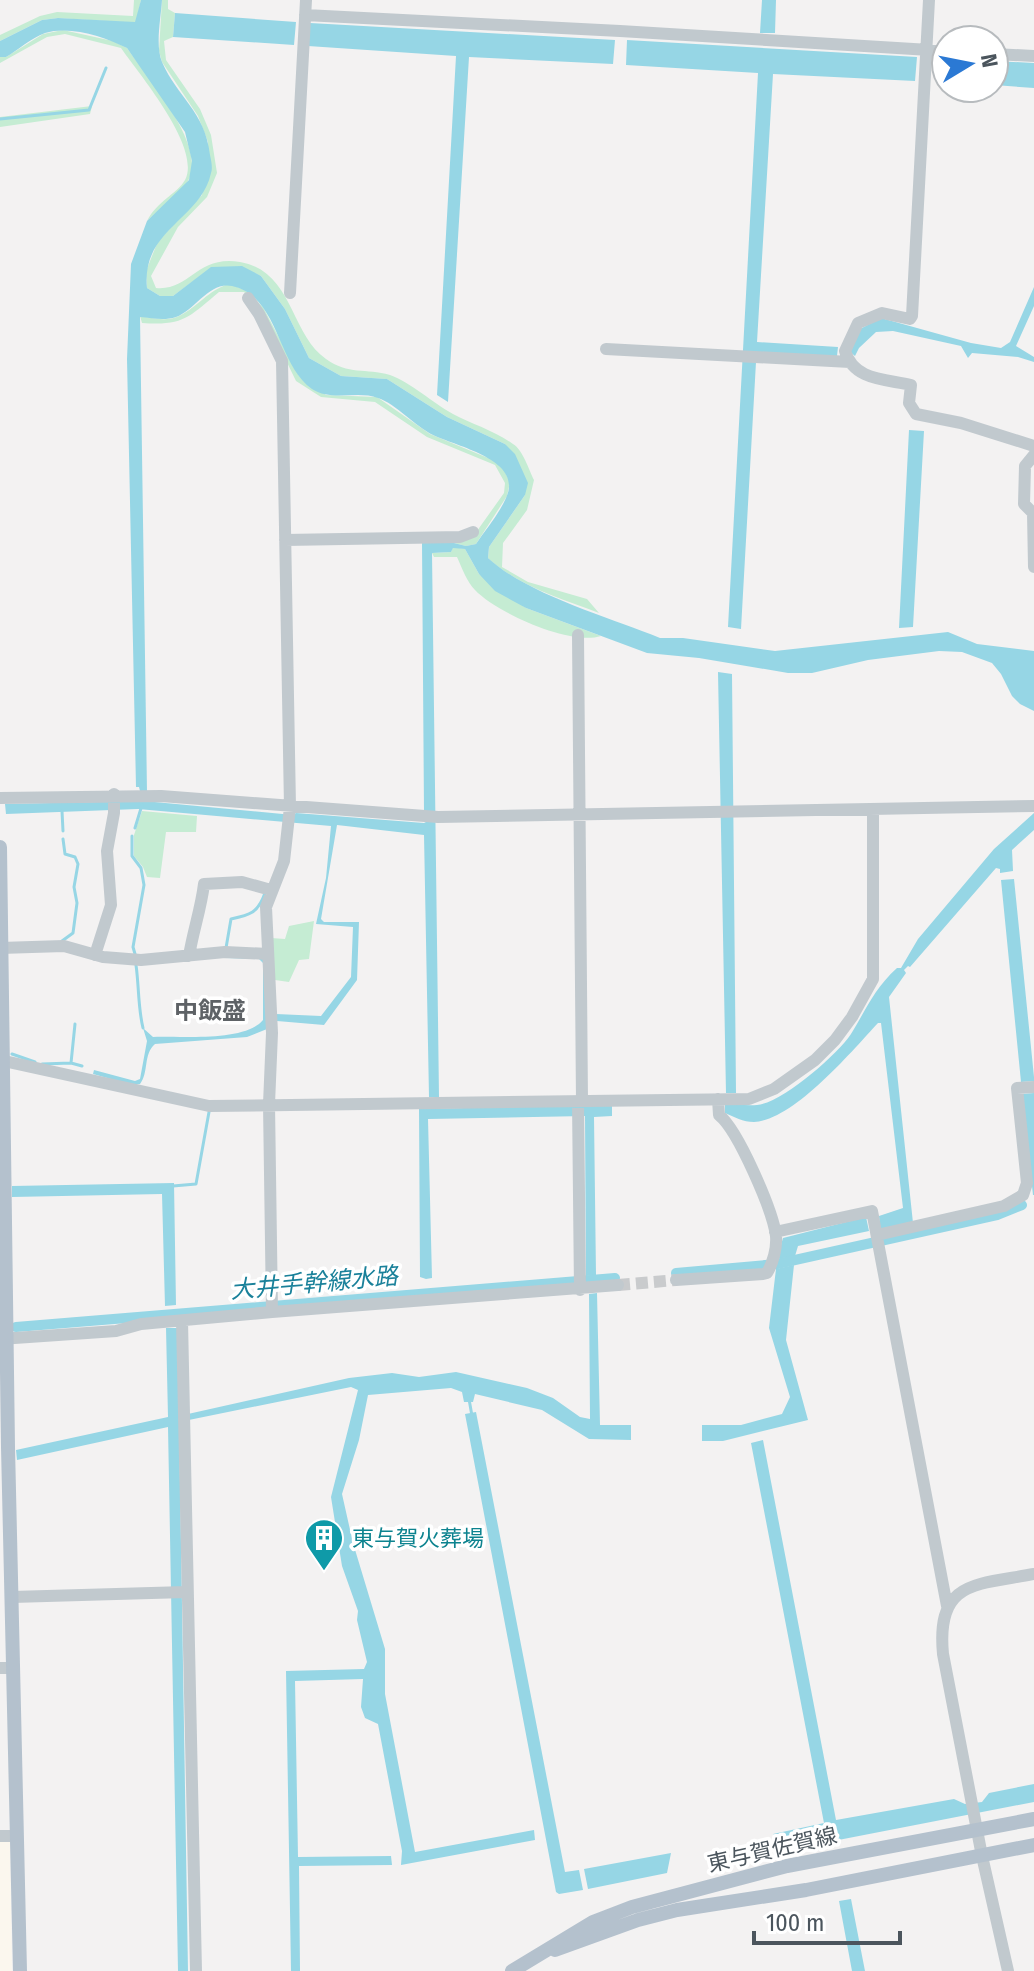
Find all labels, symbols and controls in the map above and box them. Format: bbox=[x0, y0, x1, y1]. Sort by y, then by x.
north arrow bbox=[930, 24, 1010, 104]
text: N bbox=[975, 52, 1004, 69]
district label: 中飯盛 bbox=[174, 997, 246, 1025]
water label: 大井手幹線水路 bbox=[229, 1262, 401, 1304]
building icon: 東与賀火葬場 bbox=[303, 1517, 345, 1572]
place label: 東与賀火葬場 bbox=[352, 1525, 484, 1552]
street label: 東与賀佐賀線 bbox=[705, 1821, 839, 1877]
scale bar bbox=[754, 1895, 900, 1945]
text: 100 m bbox=[766, 1909, 824, 1937]

